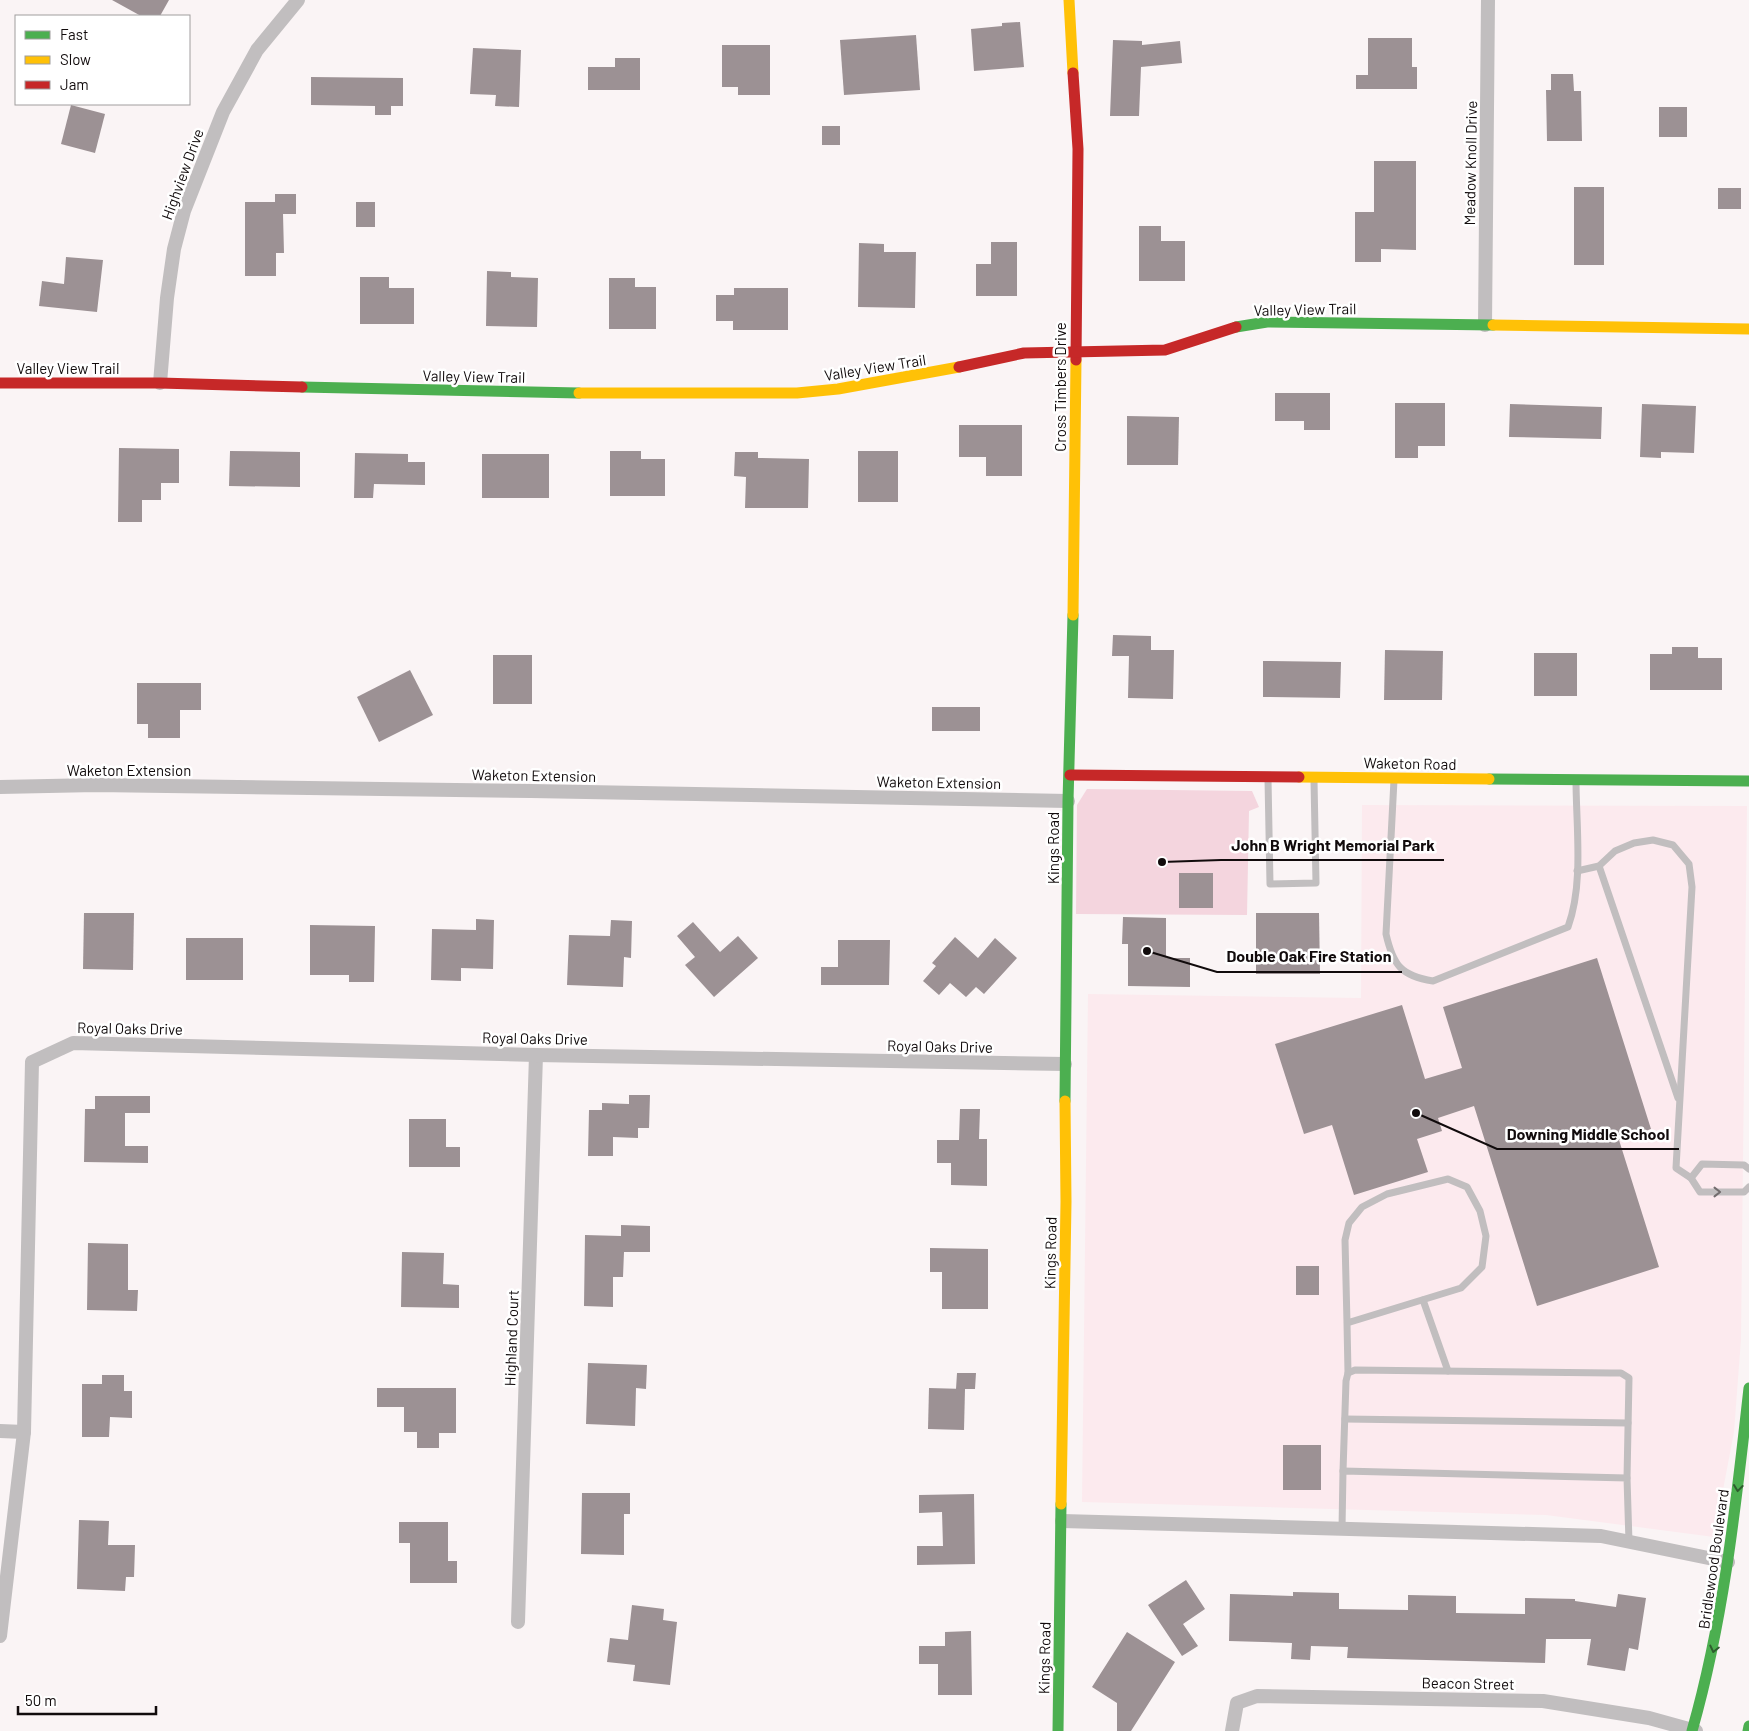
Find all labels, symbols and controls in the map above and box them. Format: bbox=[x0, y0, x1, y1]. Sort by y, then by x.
legend bbox=[15, 15, 190, 105]
text: Fast bbox=[60, 25, 88, 43]
text: Slow bbox=[60, 50, 91, 68]
text: Jam bbox=[60, 75, 89, 93]
street label: Meadow Knoll Drive bbox=[1460, 100, 1480, 226]
street label: Highview Drive bbox=[157, 126, 207, 222]
street label: Valley View Trail bbox=[1253, 299, 1357, 319]
street label: Cross Timbers Drive bbox=[1051, 322, 1069, 452]
street label: Valley View Trail bbox=[823, 350, 927, 384]
street label: Valley View Trail bbox=[17, 359, 119, 377]
street label: Valley View Trail bbox=[422, 366, 526, 386]
street label: Waketon Road bbox=[1363, 753, 1457, 773]
street label: Waketon Extension bbox=[67, 761, 191, 779]
street label: Waketon Extension bbox=[472, 765, 596, 785]
street label: Waketon Extension bbox=[877, 772, 1001, 792]
street label: Kings Road bbox=[1044, 812, 1062, 884]
callout: John B Wright Memorial Park bbox=[1221, 829, 1444, 860]
text: John B Wright Memorial Park bbox=[1231, 835, 1435, 854]
callout: Double Oak Fire Station bbox=[1217, 941, 1402, 972]
text: Double Oak Fire Station bbox=[1226, 946, 1392, 965]
street label: Royal Oaks Drive bbox=[77, 1018, 183, 1038]
street label: Royal Oaks Drive bbox=[482, 1028, 588, 1048]
street label: Royal Oaks Drive bbox=[887, 1036, 993, 1056]
callout: Downing Middle School bbox=[1497, 1118, 1679, 1149]
text: Downing Middle School bbox=[1507, 1124, 1669, 1143]
one-way arrow bbox=[1714, 1187, 1722, 1197]
street label: Kings Road bbox=[1040, 1217, 1060, 1289]
street label: Highland Court bbox=[500, 1289, 522, 1387]
one-way arrow bbox=[1733, 1484, 1743, 1492]
street label: Bridlewood Boulevard bbox=[1694, 1488, 1732, 1630]
street label: Kings Road bbox=[1034, 1622, 1054, 1694]
one-way arrow bbox=[1709, 1644, 1720, 1653]
street label: Beacon Street bbox=[1421, 1673, 1515, 1693]
scale bar bbox=[18, 1684, 155, 1716]
text: 50 m bbox=[25, 1691, 57, 1709]

